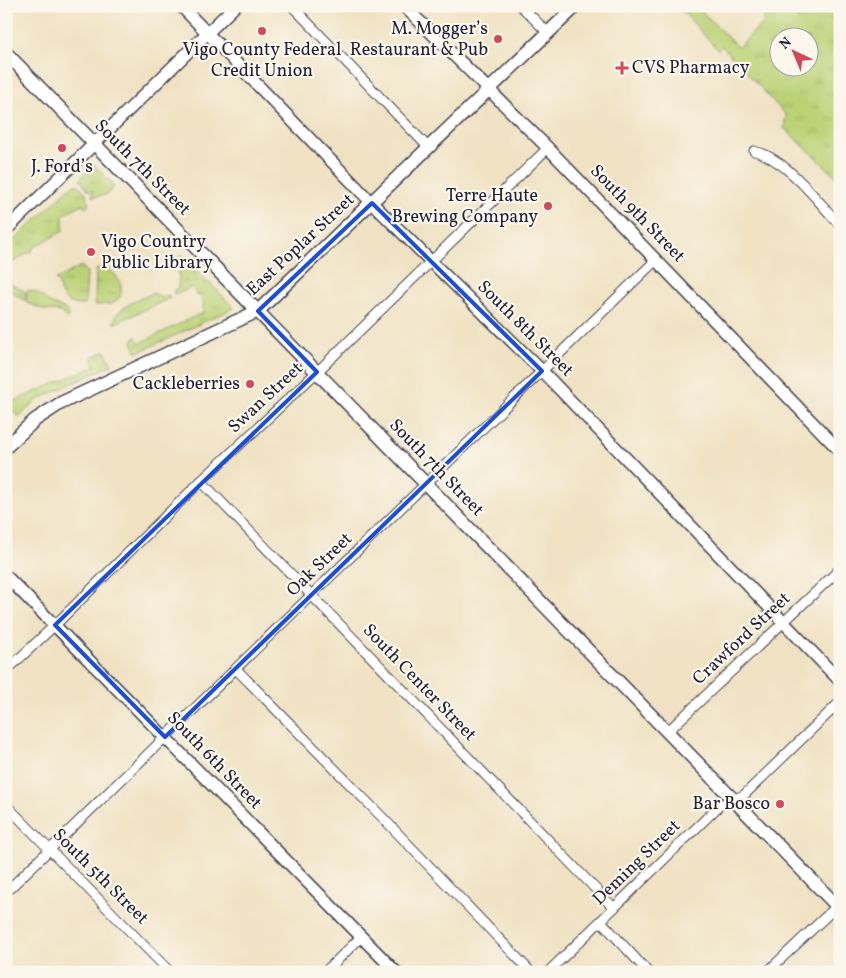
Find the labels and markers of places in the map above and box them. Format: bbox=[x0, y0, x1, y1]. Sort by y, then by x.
place label: M. Mogger’s Restaurant & Pub bbox=[350, 17, 488, 63]
marker: Vigo County Federal Credit Union bbox=[256, 25, 268, 37]
marker: M. Mogger’s Restaurant & Pub bbox=[492, 33, 504, 45]
place label: Vigo County Federal Credit Union bbox=[183, 38, 341, 84]
place label: CVS Pharmacy bbox=[632, 56, 750, 81]
marker: CVS Pharmacy bbox=[616, 62, 628, 74]
marker: J. Ford’s bbox=[56, 142, 68, 154]
place label: J. Ford’s bbox=[31, 155, 93, 180]
place label: Terre Haute Brewing Company bbox=[392, 184, 538, 230]
marker: Terre Haute Brewing Company bbox=[542, 200, 554, 212]
place label: Vigo Country Public Library bbox=[101, 230, 213, 276]
marker: Vigo Country Public Library bbox=[85, 246, 97, 258]
place label: Cackleberries bbox=[133, 372, 240, 397]
marker: Cackleberries bbox=[244, 378, 256, 390]
place label: Bar Bosco bbox=[693, 792, 770, 817]
marker: Bar Bosco bbox=[774, 798, 786, 810]

